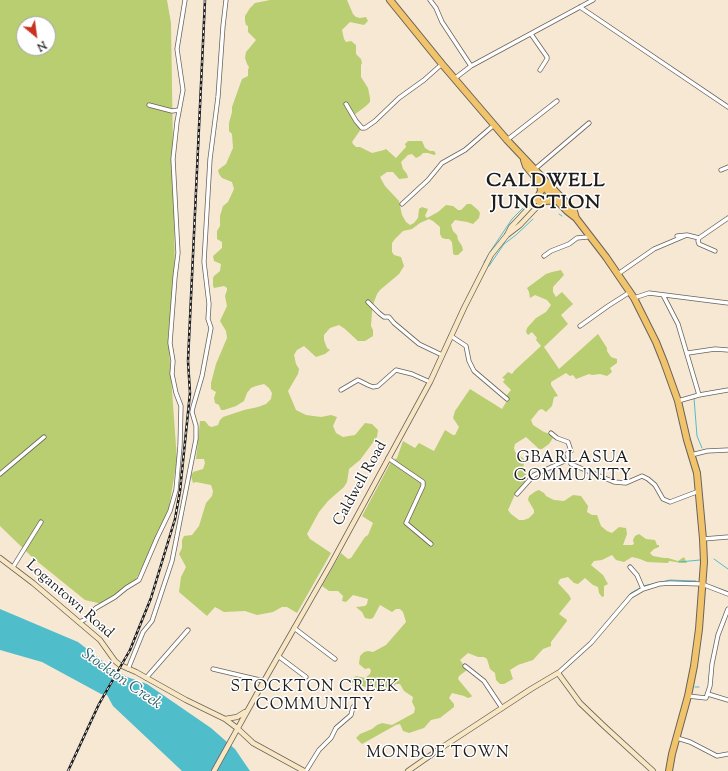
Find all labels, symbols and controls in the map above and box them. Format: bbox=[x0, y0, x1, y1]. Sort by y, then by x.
north arrow bbox=[16, 16, 56, 56]
text: N bbox=[34, 36, 49, 55]
district label: CALDWELL JUNCTION bbox=[486, 172, 606, 216]
street label: Caldwell Road bbox=[330, 438, 392, 530]
district label: GBARLASUA COMMUNITY bbox=[514, 449, 632, 487]
street label: Logantown Road bbox=[22, 557, 116, 643]
water label: Stockton Creek bbox=[77, 645, 165, 715]
district label: STOCKTON CREEK COMMUNITY bbox=[231, 678, 399, 716]
district label: MONBOE TOWN bbox=[366, 744, 510, 764]

